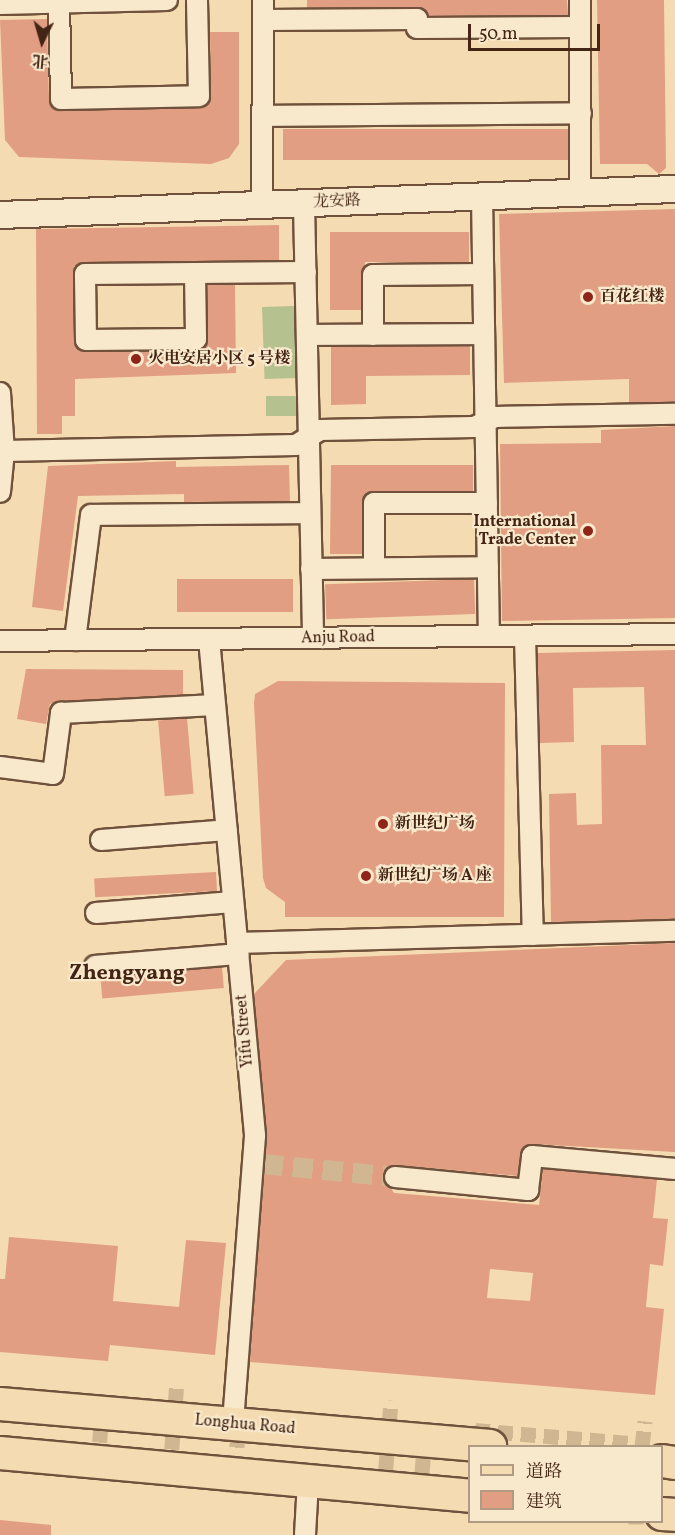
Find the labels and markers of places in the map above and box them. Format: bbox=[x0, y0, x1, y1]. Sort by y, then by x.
place label: 百花红楼 bbox=[600, 287, 664, 307]
marker: 百花红楼 bbox=[581, 290, 595, 304]
place label: 火电安居小区 5 号楼 bbox=[148, 349, 290, 369]
marker: 火电安居小区 5 号楼 bbox=[129, 352, 143, 366]
place label: International Trade Center bbox=[473, 512, 576, 550]
marker: International Trade Center bbox=[581, 524, 595, 538]
place label: 新世纪广场 bbox=[395, 814, 475, 834]
marker: 新世纪广场 bbox=[376, 817, 390, 831]
place label: 新世纪广场 A 座 bbox=[378, 866, 492, 886]
marker: 新世纪广场 A 座 bbox=[359, 869, 373, 883]

